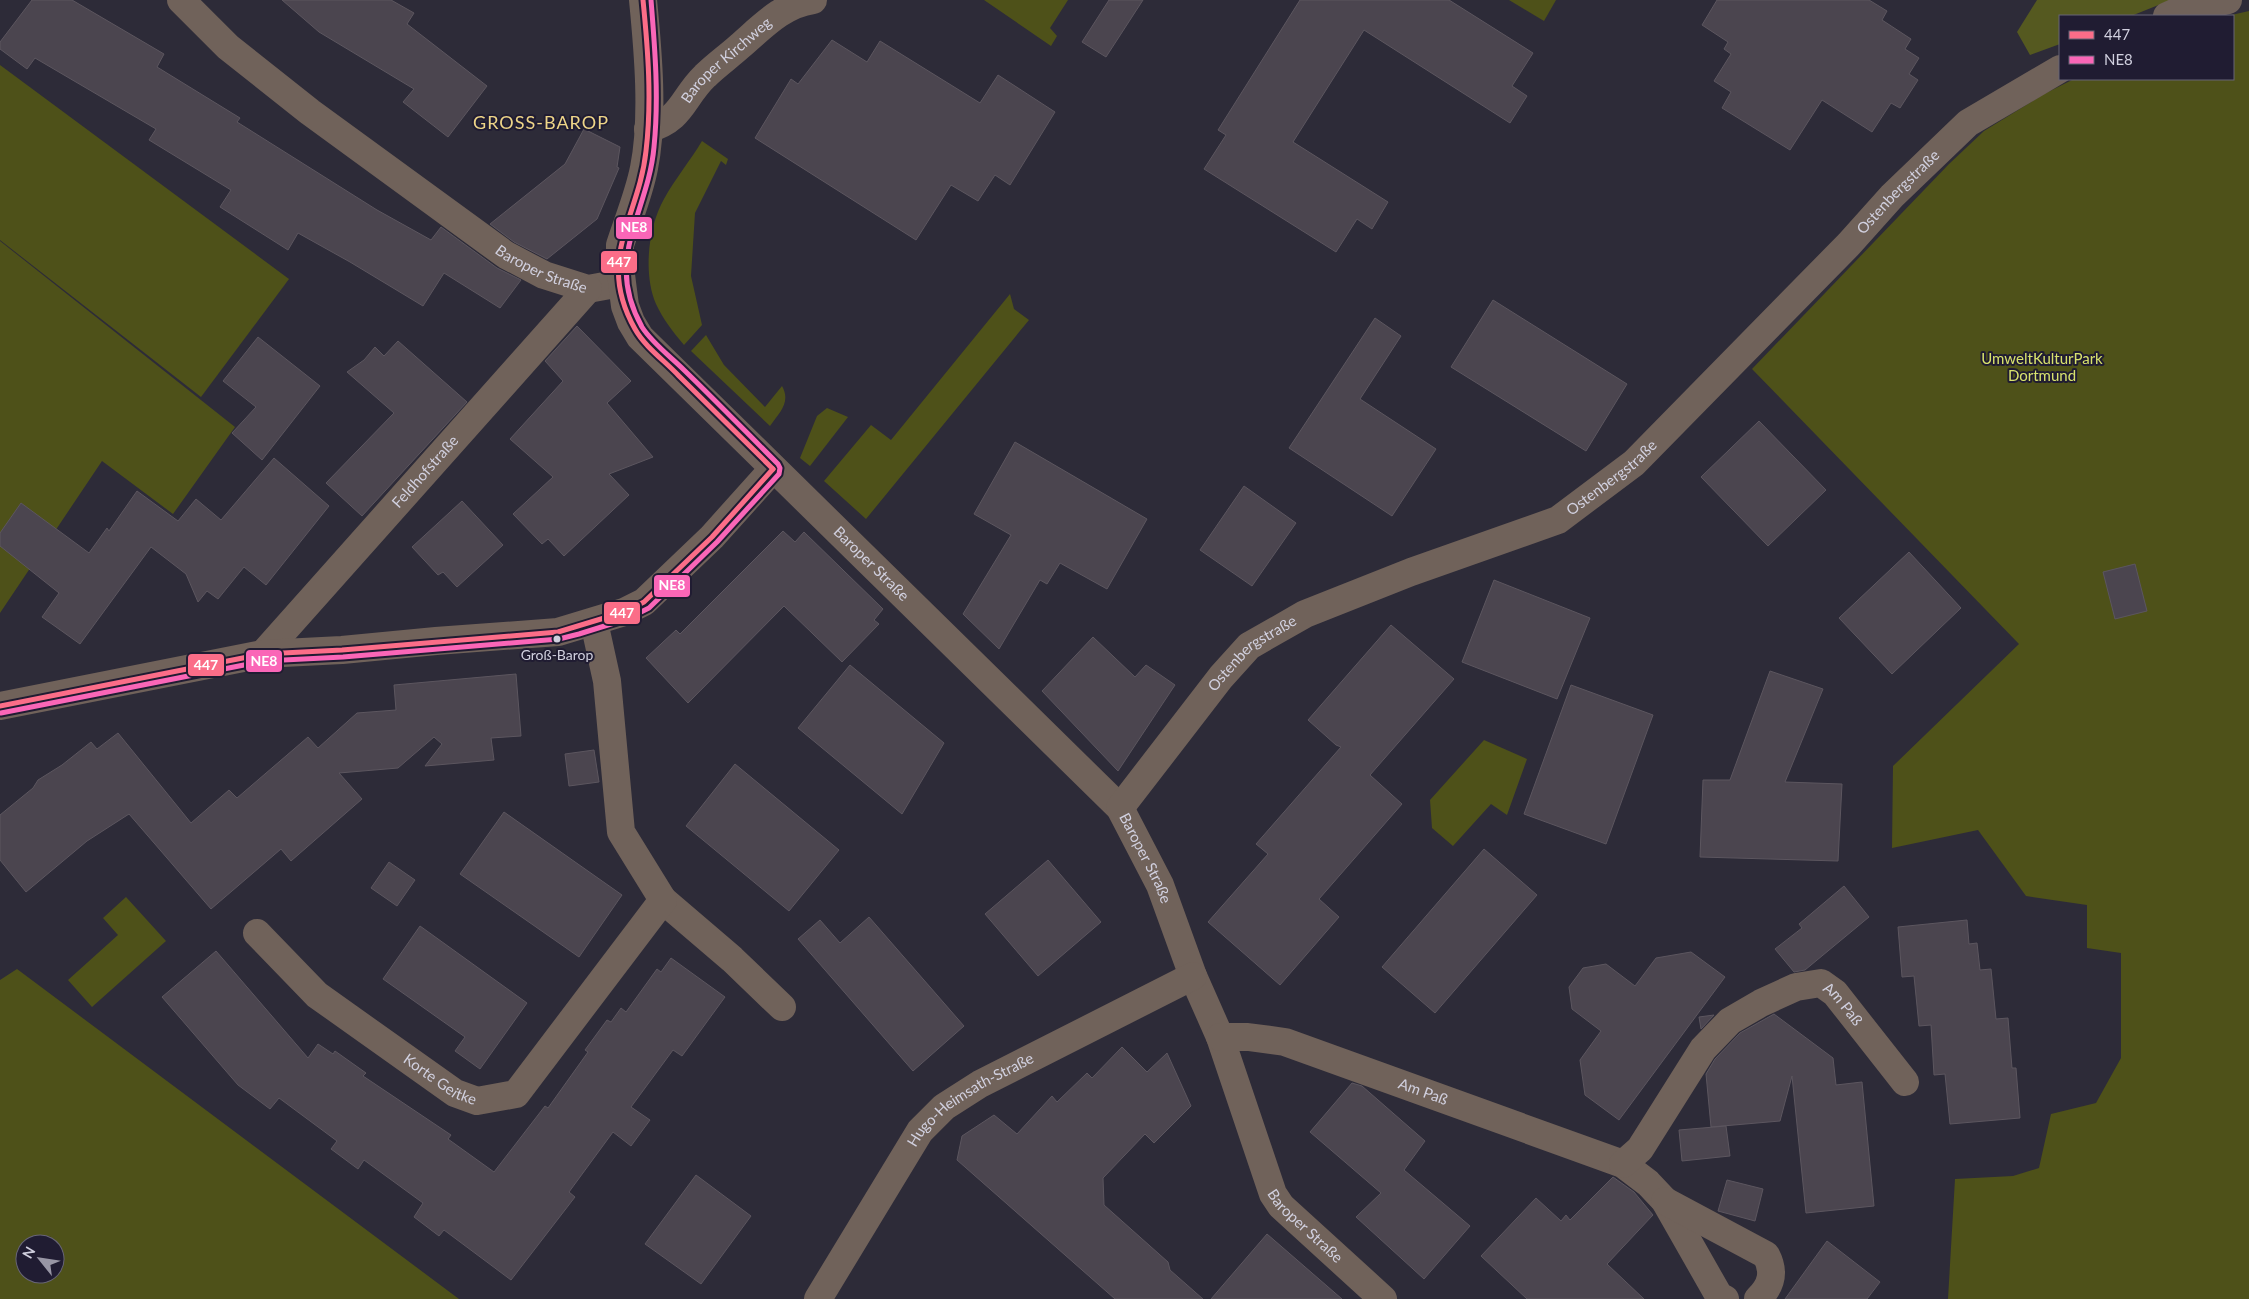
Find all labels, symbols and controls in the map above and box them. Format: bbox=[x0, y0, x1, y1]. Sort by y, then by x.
street label: Baroper Kirchweg bbox=[677, 12, 775, 106]
legend bbox=[2059, 15, 2234, 80]
text: 447 bbox=[2104, 25, 2130, 43]
text: NE8 bbox=[2104, 50, 2133, 68]
district label: GROSS-BAROP bbox=[473, 111, 609, 133]
street label: Ostenbergstraße bbox=[1852, 145, 1943, 237]
line badge: NE8 bbox=[615, 216, 653, 240]
text: NE8 bbox=[621, 218, 647, 235]
street label: Baroper Straße bbox=[492, 240, 590, 296]
line badge: 447 bbox=[600, 250, 638, 274]
text: 447 bbox=[607, 253, 631, 270]
park label: UmweltKulturPark Dortmund bbox=[1981, 349, 2103, 384]
street label: Feldhofstraße bbox=[388, 431, 462, 511]
street label: Ostenbergstraße bbox=[1562, 435, 1660, 519]
street label: Baroper Straße bbox=[830, 522, 913, 604]
line badge: NE8 bbox=[653, 574, 691, 598]
text: NE8 bbox=[659, 576, 685, 593]
line badge: 447 bbox=[603, 601, 641, 625]
text: 447 bbox=[610, 604, 634, 621]
street label: Ostenbergstraße bbox=[1203, 611, 1299, 694]
marker: Groß-Barop bbox=[552, 634, 562, 644]
place label: Groß-Barop bbox=[521, 646, 593, 663]
line badge: NE8 bbox=[245, 649, 283, 673]
text: NE8 bbox=[251, 652, 277, 669]
line badge: 447 bbox=[187, 653, 225, 677]
text: 447 bbox=[194, 656, 218, 673]
street label: Baroper Straße bbox=[1116, 810, 1176, 906]
street label: Am Paß bbox=[1820, 978, 1867, 1029]
street label: Hugo-Heimsath-Straße bbox=[903, 1048, 1036, 1149]
street label: Korte Geitke bbox=[400, 1049, 479, 1108]
street label: Am Paß bbox=[1396, 1074, 1451, 1108]
street label: Baroper Straße bbox=[1264, 1185, 1347, 1266]
north arrow bbox=[15, 1234, 65, 1284]
text: N bbox=[18, 1243, 38, 1261]

